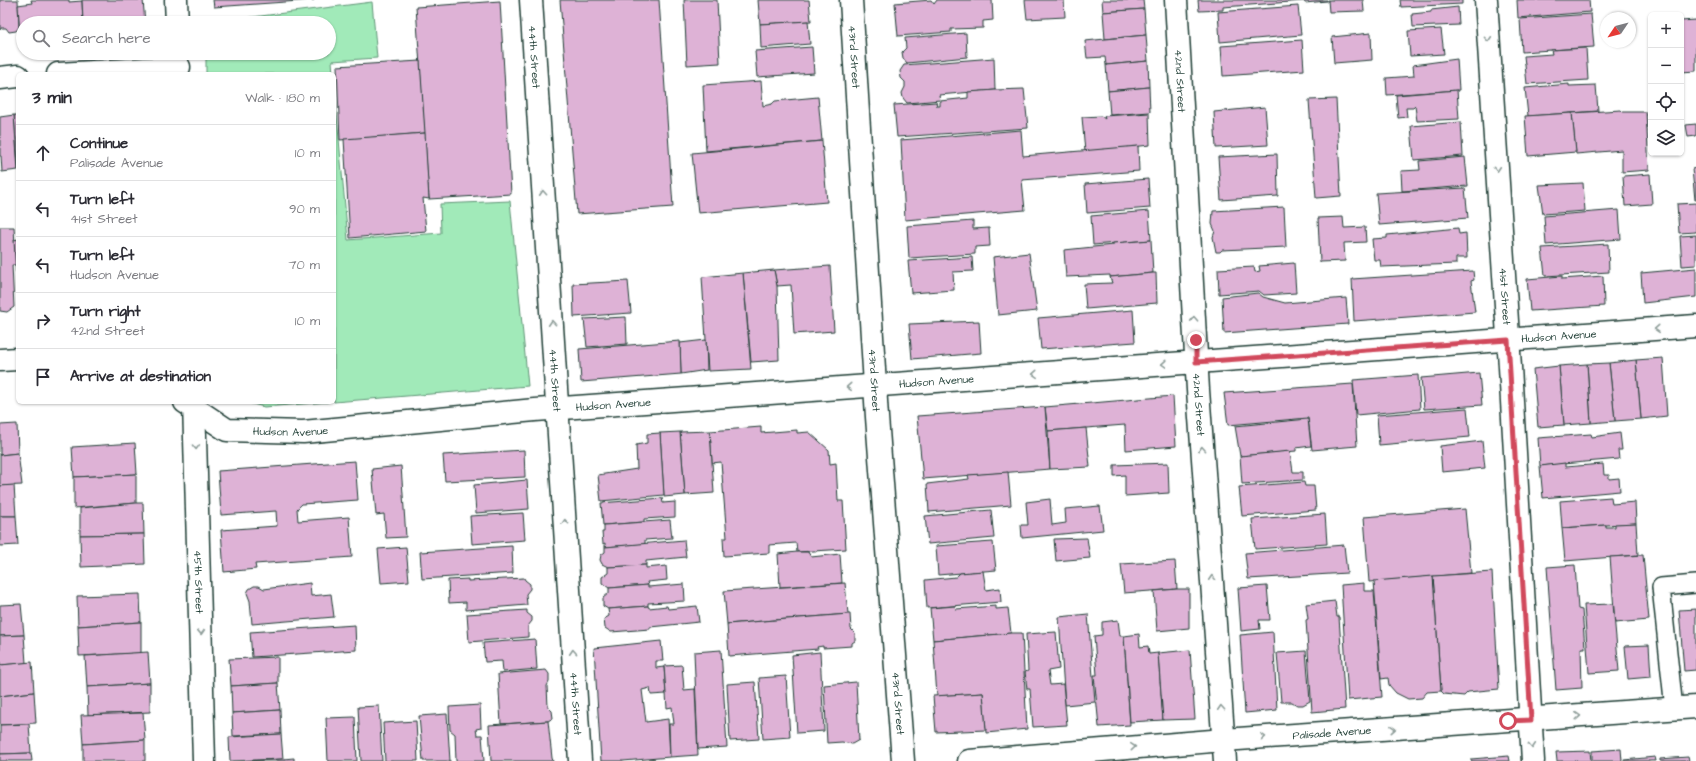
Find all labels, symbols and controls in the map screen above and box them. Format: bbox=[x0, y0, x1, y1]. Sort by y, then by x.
north arrow bbox=[1600, 12, 1636, 48]
map controls bbox=[1648, 12, 1684, 156]
button: + bbox=[1648, 12, 1684, 48]
search box bbox=[16, 16, 336, 60]
street label: 44th Street bbox=[525, 25, 544, 89]
street label: 43rd Street bbox=[845, 25, 864, 89]
icon: search bbox=[30, 27, 52, 49]
text: Search here bbox=[62, 28, 151, 49]
one-way arrow bbox=[1484, 36, 1493, 42]
button: − bbox=[1648, 48, 1684, 84]
street label: 42nd Street bbox=[1171, 49, 1190, 113]
button: locate bbox=[1648, 84, 1684, 120]
text: 3 min bbox=[32, 86, 72, 110]
text: Walk · 180 m bbox=[245, 89, 320, 107]
button: layers bbox=[1648, 120, 1684, 156]
text: Continue bbox=[70, 133, 128, 154]
icon: ahead bbox=[32, 142, 54, 164]
text: 10 m bbox=[295, 144, 320, 162]
text: Palisade Avenue bbox=[70, 154, 163, 172]
one-way arrow bbox=[1493, 166, 1501, 172]
text: Turn left bbox=[70, 189, 134, 210]
one-way arrow bbox=[539, 190, 548, 196]
icon: left bbox=[32, 198, 54, 220]
text: 90 m bbox=[289, 200, 320, 218]
text: 41st Street bbox=[70, 210, 138, 228]
text: Turn left bbox=[70, 245, 134, 266]
icon: left bbox=[32, 254, 54, 276]
text: 70 m bbox=[288, 256, 320, 274]
text: Hudson Avenue bbox=[70, 266, 159, 284]
street label: 41st Street bbox=[1496, 267, 1515, 326]
text: Turn right bbox=[70, 301, 141, 322]
icon: right bbox=[32, 310, 54, 332]
text: 10 m bbox=[295, 312, 320, 330]
one-way arrow bbox=[1190, 316, 1199, 322]
one-way arrow bbox=[547, 320, 556, 326]
text: 42nd Street bbox=[70, 322, 145, 340]
one-way arrow bbox=[1654, 324, 1660, 333]
street label: Hudson Avenue bbox=[1521, 326, 1597, 346]
route end bbox=[1187, 331, 1205, 349]
street label: 44th Street bbox=[546, 348, 565, 413]
street label: 43rd Street bbox=[865, 348, 884, 413]
one-way arrow bbox=[1161, 360, 1167, 369]
icon: arrive bbox=[32, 366, 54, 388]
text: Arrive at destination bbox=[70, 366, 211, 387]
one-way arrow bbox=[1032, 369, 1038, 378]
street label: Hudson Avenue bbox=[898, 371, 975, 391]
street label: 42nd Street bbox=[1190, 372, 1209, 437]
one-way arrow bbox=[846, 383, 852, 392]
street label: Hudson Avenue bbox=[575, 394, 651, 415]
street label: Hudson Avenue bbox=[253, 422, 329, 440]
one-way arrow bbox=[191, 443, 200, 450]
one-way arrow bbox=[1198, 446, 1207, 452]
one-way arrow bbox=[560, 519, 569, 525]
street label: 45th Street bbox=[191, 550, 207, 614]
one-way arrow bbox=[1207, 575, 1216, 581]
one-way arrow bbox=[197, 629, 205, 635]
one-way arrow bbox=[568, 649, 577, 655]
street label: 44th Street bbox=[567, 671, 586, 736]
street label: 43rd Street bbox=[889, 671, 909, 736]
one-way arrow bbox=[1217, 705, 1226, 711]
route start bbox=[1499, 712, 1517, 730]
one-way arrow bbox=[1575, 712, 1581, 721]
street label: Palisade Avenue bbox=[1292, 722, 1372, 743]
one-way arrow bbox=[1390, 724, 1396, 733]
one-way arrow bbox=[1260, 733, 1266, 742]
one-way arrow bbox=[1130, 743, 1136, 752]
one-way arrow bbox=[1528, 743, 1537, 749]

